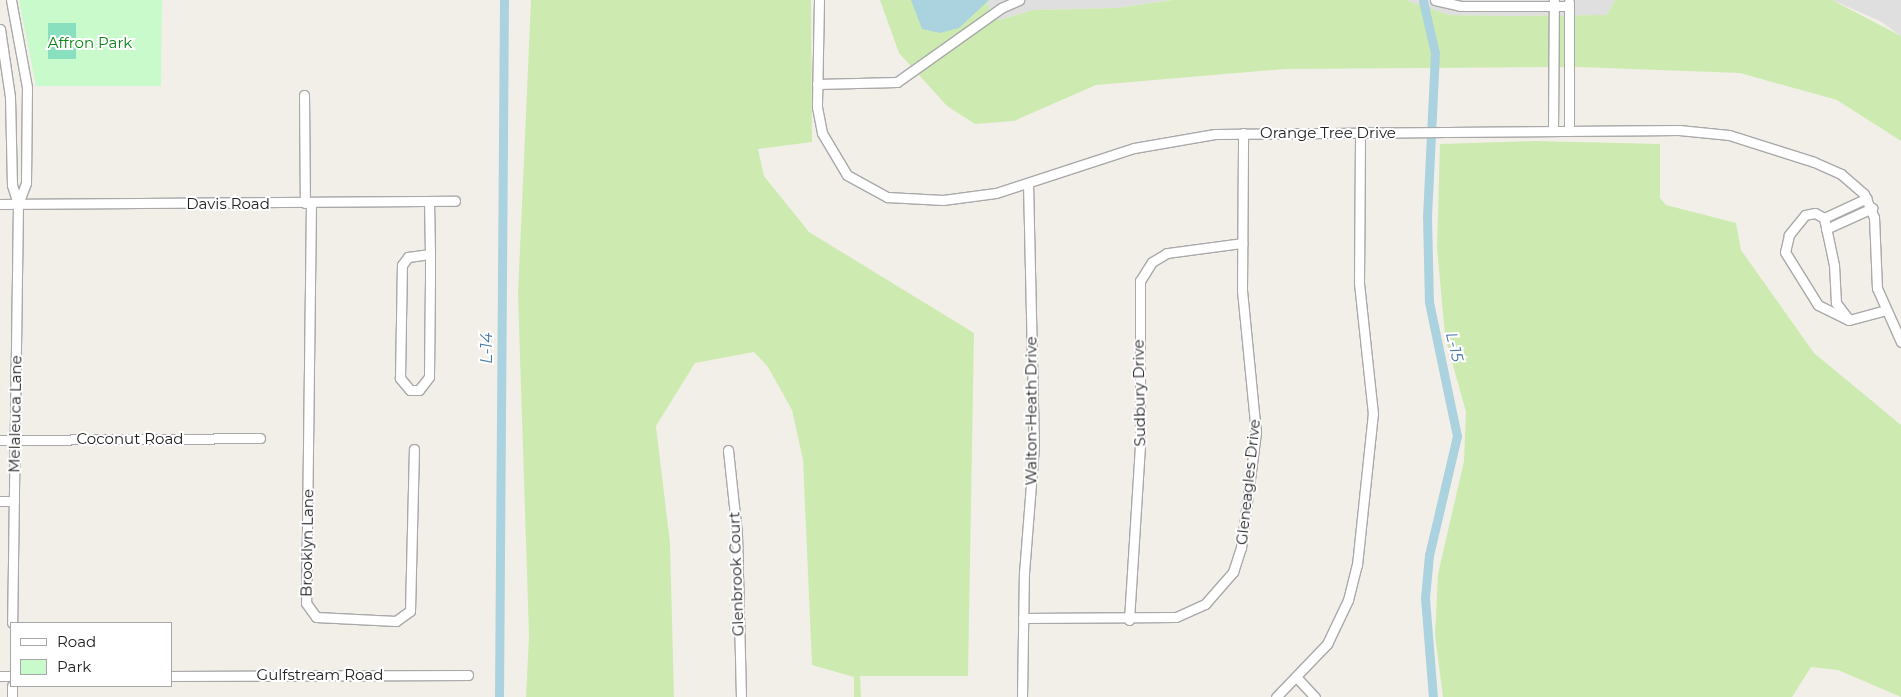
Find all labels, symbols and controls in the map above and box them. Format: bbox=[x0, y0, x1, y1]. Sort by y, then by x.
park label: Affron Park bbox=[48, 34, 132, 52]
street label: Orange Tree Drive bbox=[1260, 124, 1396, 142]
street label: Davis Road bbox=[186, 195, 270, 213]
water label: L-15 bbox=[1441, 330, 1467, 364]
water label: L-14 bbox=[477, 332, 497, 364]
street label: Walton-Heath Drive bbox=[1022, 336, 1040, 486]
street label: Sudbury Drive bbox=[1129, 339, 1149, 447]
street label: Melaleuca Lane bbox=[5, 355, 25, 473]
street label: Gleneagles Drive bbox=[1232, 418, 1264, 546]
street label: Coconut Road bbox=[77, 430, 183, 448]
street label: Brooklyn Lane bbox=[297, 489, 317, 597]
street label: Glenbrook Court bbox=[725, 511, 747, 637]
legend bbox=[10, 622, 172, 687]
text: Road bbox=[57, 632, 96, 651]
text: Park bbox=[57, 657, 91, 676]
street label: Gulfstream Road bbox=[257, 666, 383, 684]

